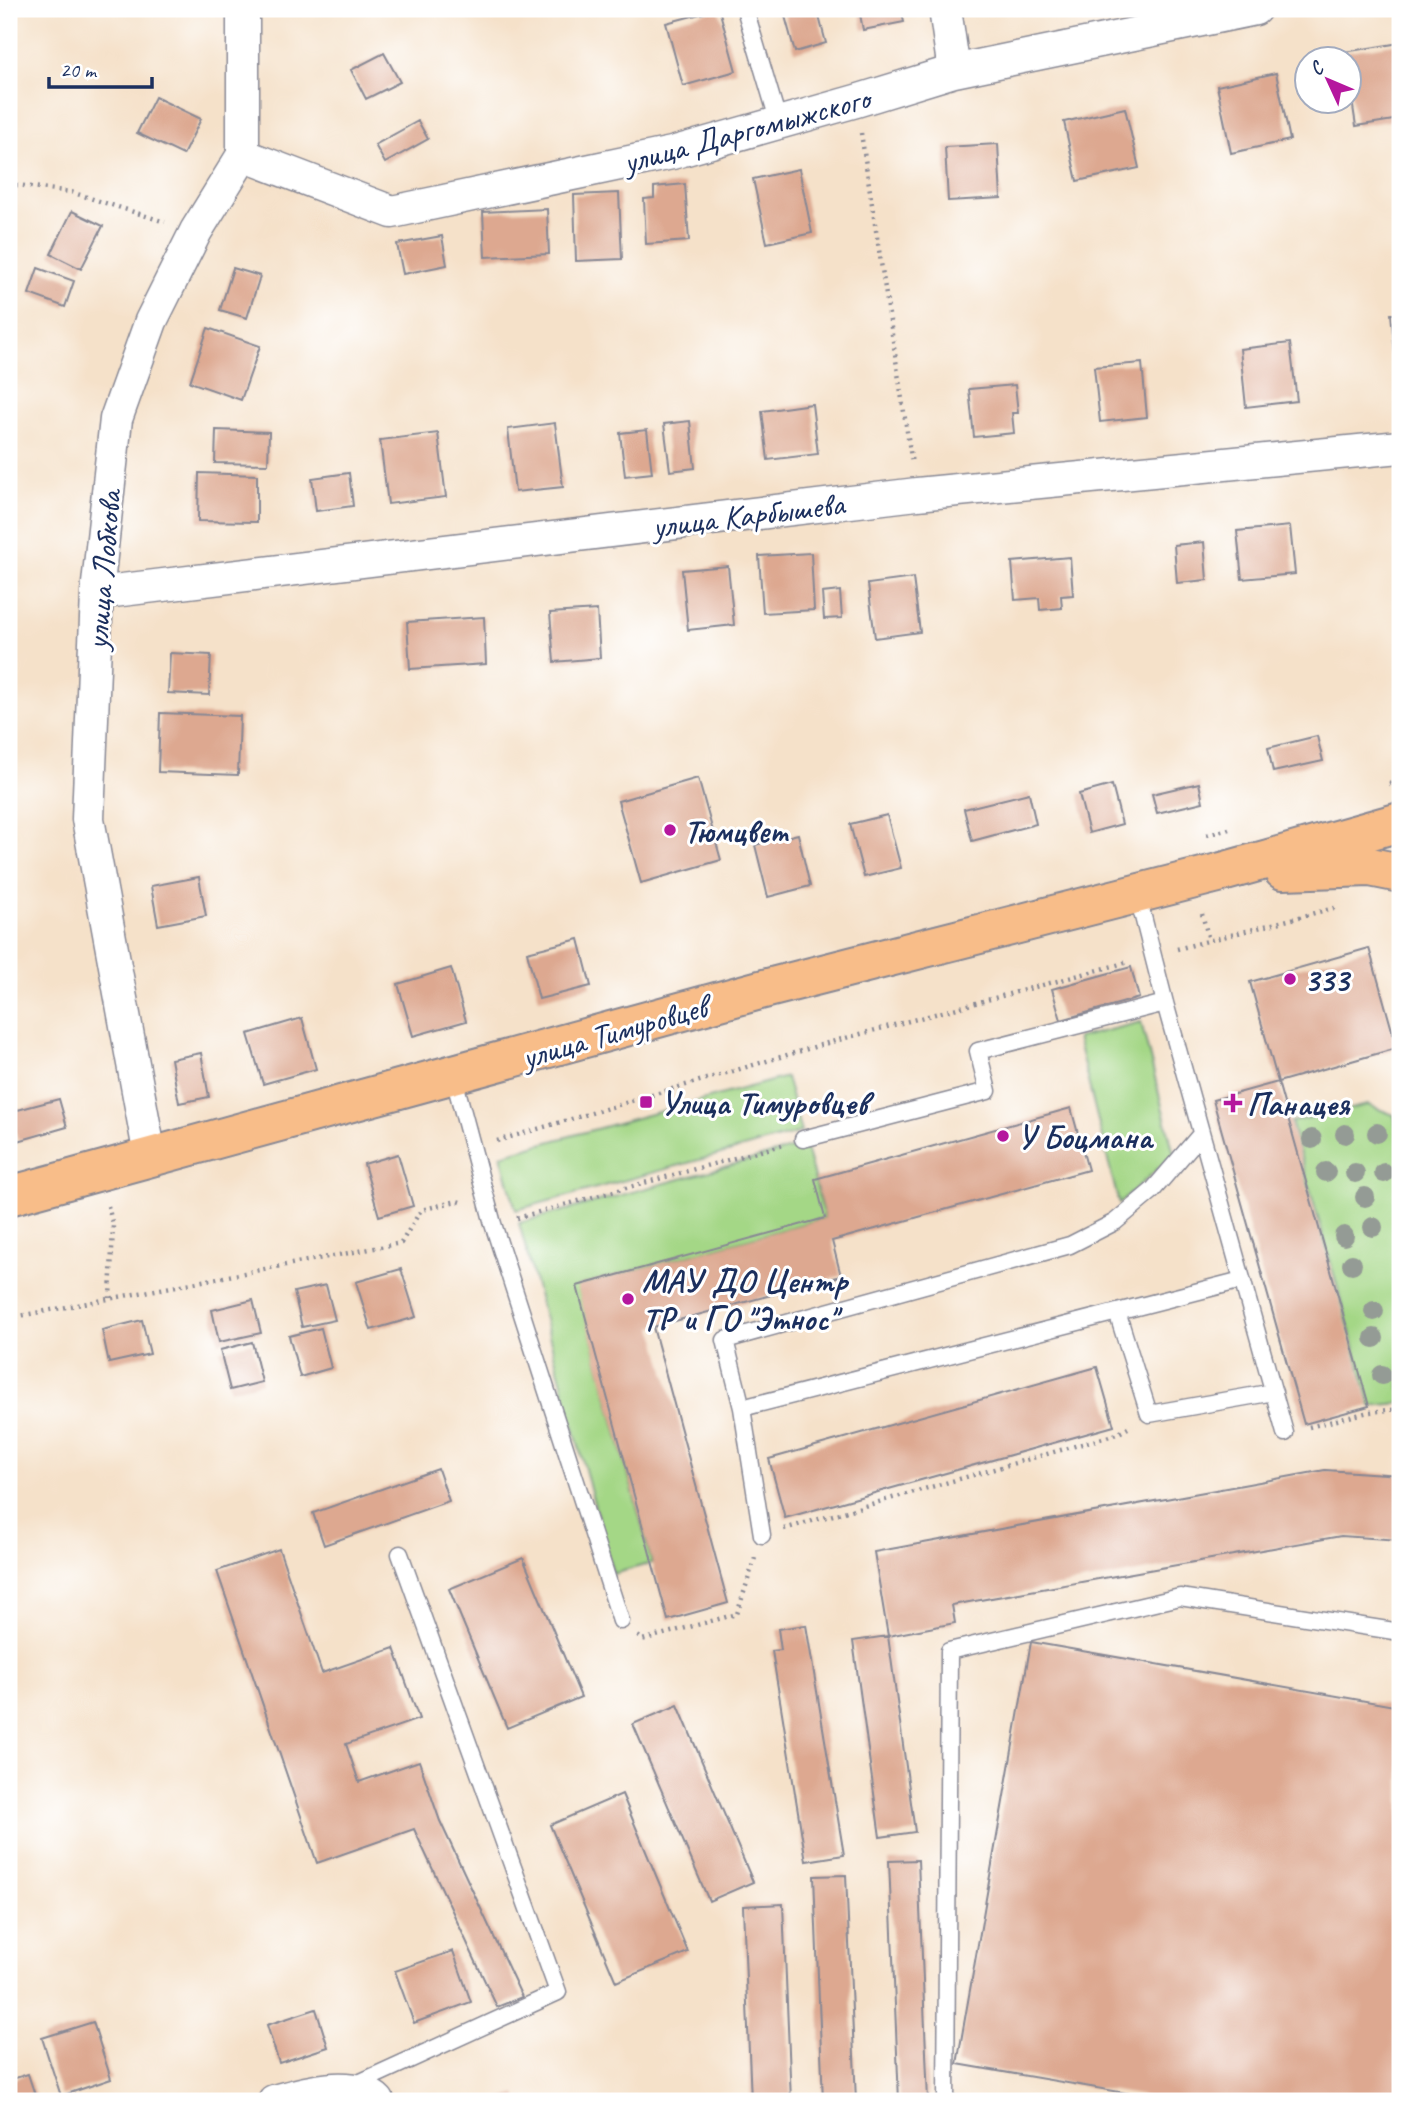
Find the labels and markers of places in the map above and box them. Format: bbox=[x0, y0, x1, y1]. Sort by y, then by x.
place label: Тюмцвет bbox=[684, 810, 789, 852]
marker: Тюмцвет bbox=[662, 822, 678, 838]
place label: 333 bbox=[1304, 959, 1352, 1001]
marker: 333 bbox=[1282, 971, 1298, 987]
place label: Улица Тимуровцев bbox=[660, 1082, 875, 1124]
place label: Панацея bbox=[1247, 1083, 1351, 1125]
marker: Улица Тимуровцев bbox=[638, 1094, 654, 1110]
marker: Панацея bbox=[1225, 1095, 1241, 1111]
place label: У Боцмана bbox=[1017, 1116, 1154, 1158]
marker: У Боцмана bbox=[995, 1128, 1011, 1144]
place label: МАУ ДО Центр ТР и ГО "Этнос" bbox=[642, 1260, 850, 1340]
marker: МАУ ДО Центр ТР и ГО "Этнос" bbox=[620, 1291, 636, 1307]

